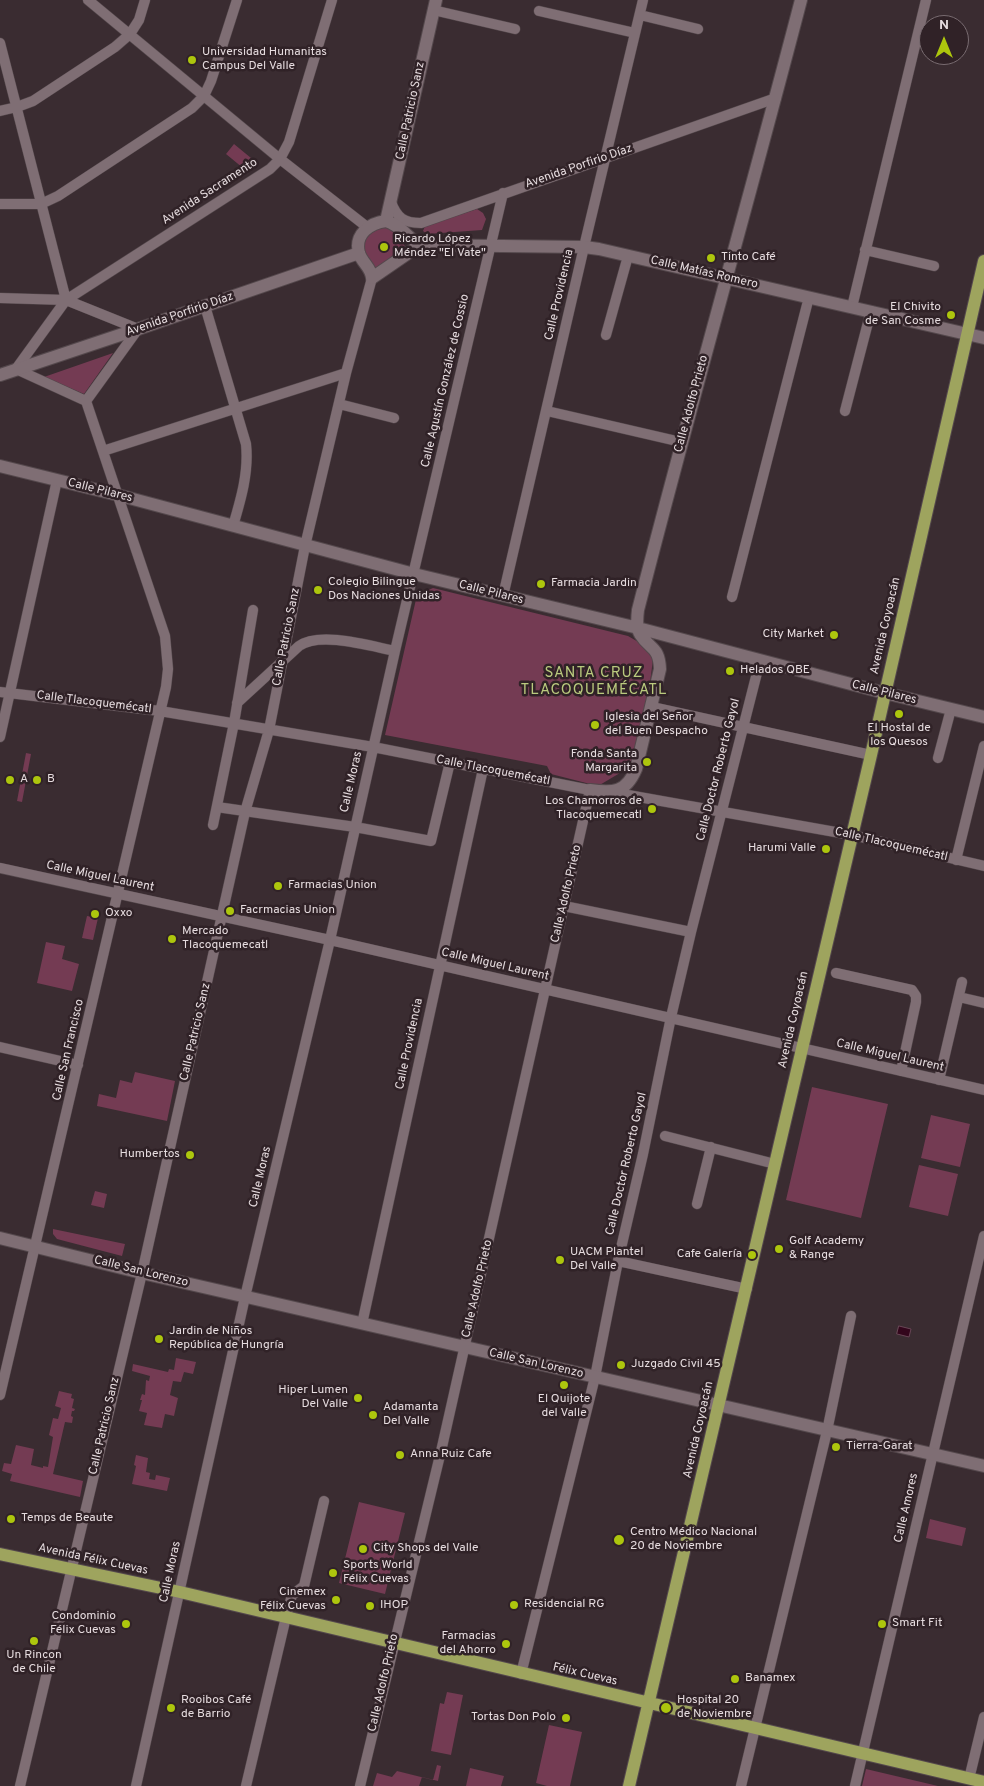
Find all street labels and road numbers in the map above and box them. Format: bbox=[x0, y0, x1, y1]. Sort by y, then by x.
street label: Calle Patricio Sanz bbox=[394, 61, 428, 161]
street label: Avenida Porfirio Díaz bbox=[523, 142, 635, 192]
street label: Avenida Sacramento bbox=[159, 156, 261, 228]
street label: Calle Providencia bbox=[543, 248, 577, 342]
street label: Calle Matías Romero bbox=[649, 254, 759, 292]
street label: Avenida Porfirio Díaz bbox=[124, 290, 236, 340]
street label: Calle Agustín González de Cossio bbox=[419, 293, 473, 469]
street label: Calle Adolfo Prieto bbox=[672, 354, 712, 454]
street label: Calle Pilares bbox=[66, 476, 134, 506]
street label: Avenida Coyoacán bbox=[868, 576, 904, 676]
street label: Calle Pilares bbox=[457, 578, 525, 608]
street label: Calle Patricio Sanz bbox=[270, 587, 304, 687]
street label: Calle Pilares bbox=[850, 678, 918, 708]
street label: Calle Tlacoquemécatl bbox=[36, 689, 152, 717]
street label: Calle Doctor Roberto Gayol bbox=[694, 697, 744, 843]
street label: Calle Moras bbox=[338, 750, 366, 814]
street label: Calle Tlacoquemécatl bbox=[435, 753, 551, 789]
street label: Calle Tlacoquemécatl bbox=[833, 825, 949, 865]
street label: Calle Adolfo Prieto bbox=[549, 844, 585, 944]
street label: Calle Miguel Laurent bbox=[45, 859, 155, 895]
street label: Calle Miguel Laurent bbox=[440, 946, 550, 984]
street label: Avenida Coyoacán bbox=[776, 970, 812, 1070]
street label: Calle Patricio Sanz bbox=[178, 982, 214, 1082]
street label: Calle Providencia bbox=[393, 997, 427, 1091]
street label: Calle San Francisco bbox=[50, 998, 88, 1102]
street label: Calle Miguel Laurent bbox=[835, 1037, 945, 1075]
street label: Calle Doctor Roberto Gayol bbox=[604, 1091, 650, 1237]
street label: Calle Moras bbox=[247, 1145, 275, 1209]
street label: Calle Adolfo Prieto bbox=[460, 1239, 496, 1339]
street label: Calle San Lorenzo bbox=[92, 1253, 190, 1291]
street label: Calle San Lorenzo bbox=[487, 1346, 585, 1382]
street label: Calle Patricio Sanz bbox=[87, 1376, 123, 1476]
street label: Avenida Coyoacán bbox=[681, 1380, 717, 1480]
street label: Calle Amores bbox=[892, 1472, 922, 1544]
street label: Calle Moras bbox=[157, 1540, 185, 1604]
street label: Avenida Félix Cuevas bbox=[37, 1541, 149, 1579]
street label: Calle Adolfo Prieto bbox=[366, 1633, 402, 1733]
street label: Félix Cuevas bbox=[551, 1661, 619, 1689]

